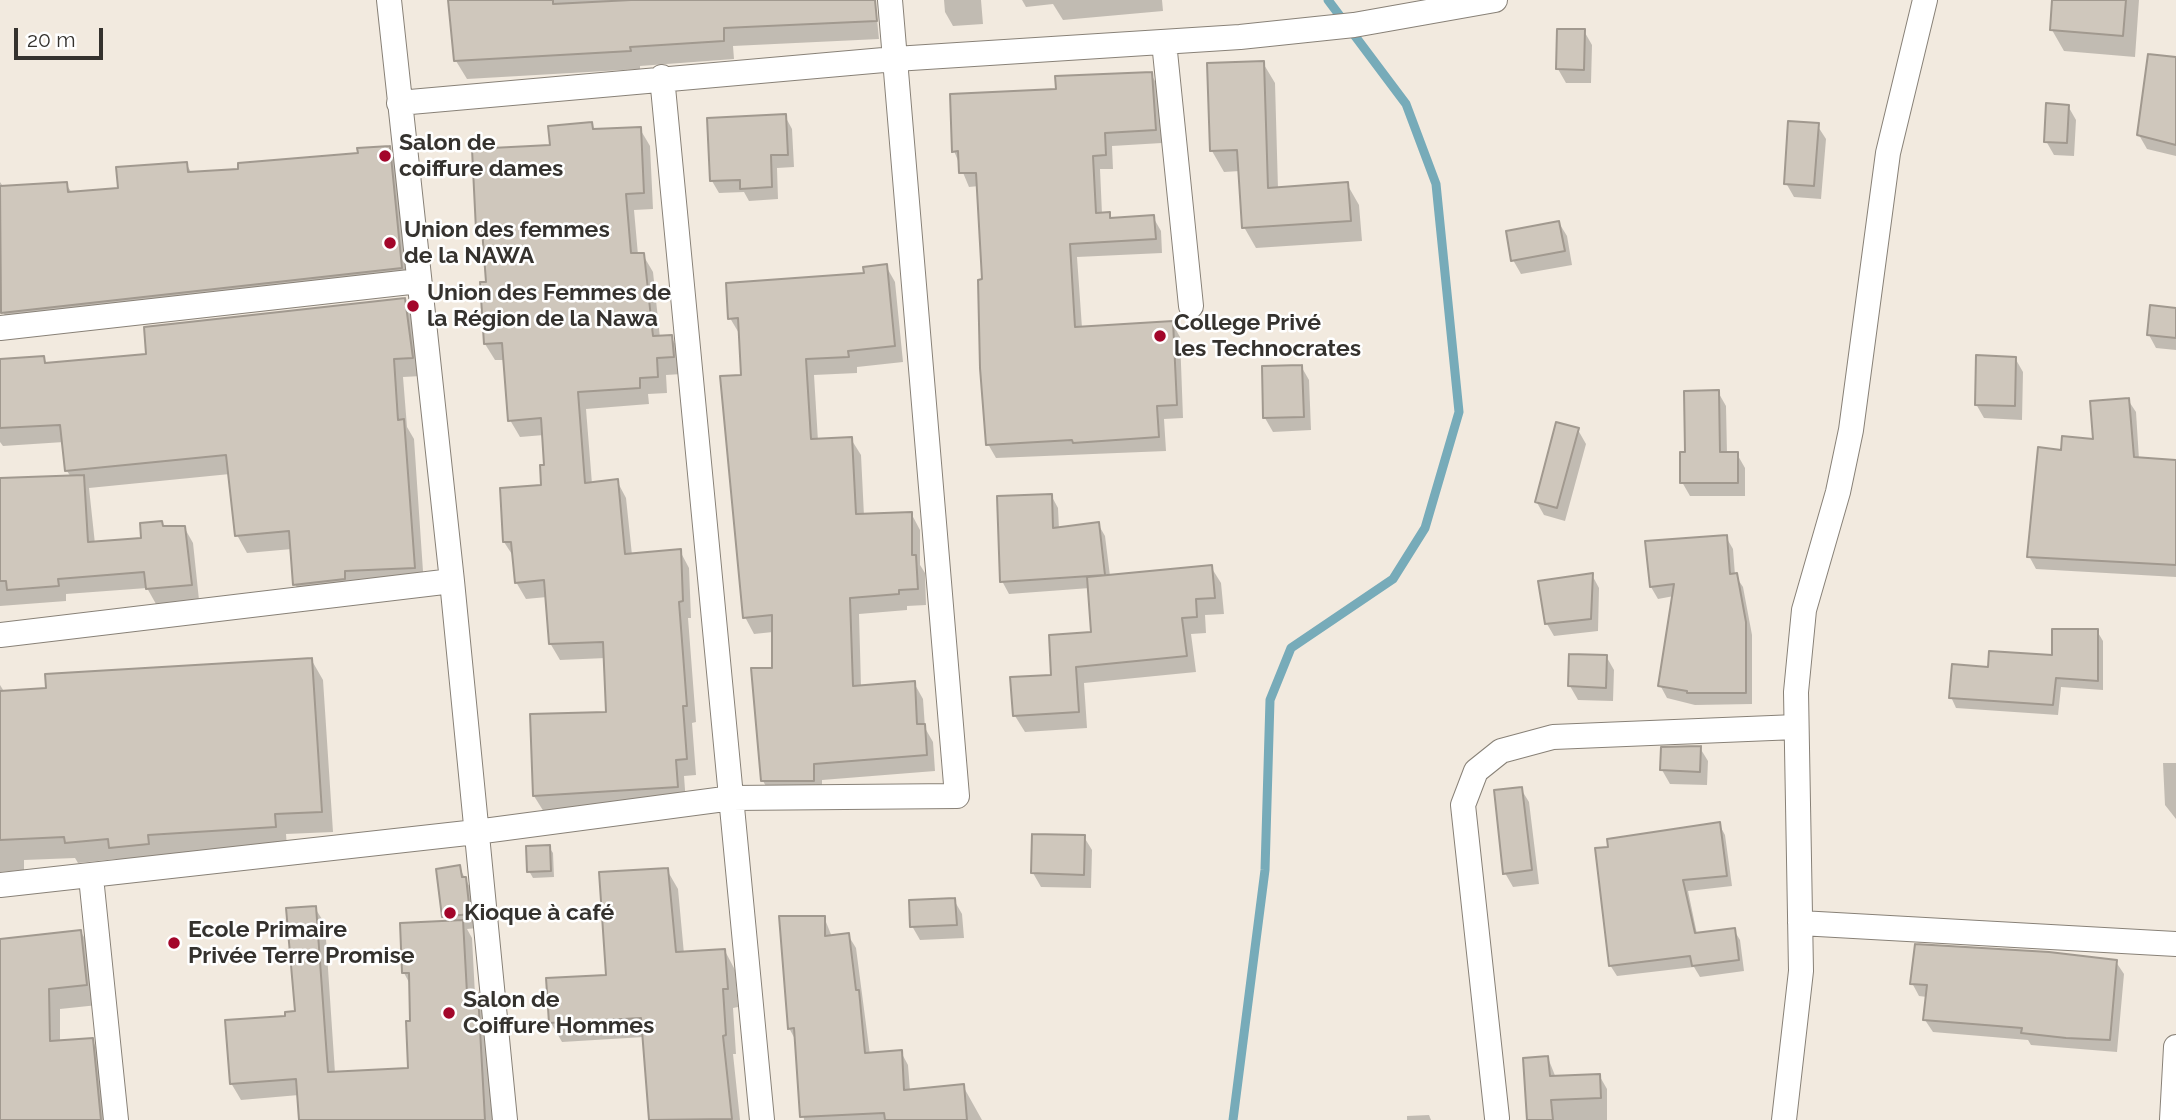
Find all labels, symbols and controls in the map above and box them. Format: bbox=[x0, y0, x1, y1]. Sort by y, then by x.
scale bar bbox=[18, 14, 107, 58]
text: 20 m bbox=[27, 27, 75, 52]
place label: Salon de coiffure dames bbox=[399, 129, 563, 183]
marker: Salon de coiffure dames bbox=[377, 148, 393, 164]
place label: Union des femmes de la NAWA bbox=[404, 216, 610, 270]
marker: Union des femmes de la NAWA bbox=[382, 235, 398, 251]
place label: Union des Femmes de la Région de la Nawa bbox=[427, 279, 671, 333]
marker: Union des Femmes de la Région de la Nawa bbox=[405, 298, 421, 314]
place label: College Privé les Technocrates bbox=[1174, 309, 1361, 363]
marker: College Privé les Technocrates bbox=[1152, 328, 1168, 344]
place label: Kioque à café bbox=[464, 899, 614, 927]
marker: Kioque à café bbox=[442, 905, 458, 921]
place label: Ecole Primaire Privée Terre Promise bbox=[188, 916, 415, 970]
marker: Ecole Primaire Privée Terre Promise bbox=[166, 935, 182, 951]
place label: Salon de Coiffure Hommes bbox=[463, 986, 654, 1040]
marker: Salon de Coiffure Hommes bbox=[441, 1005, 457, 1021]

